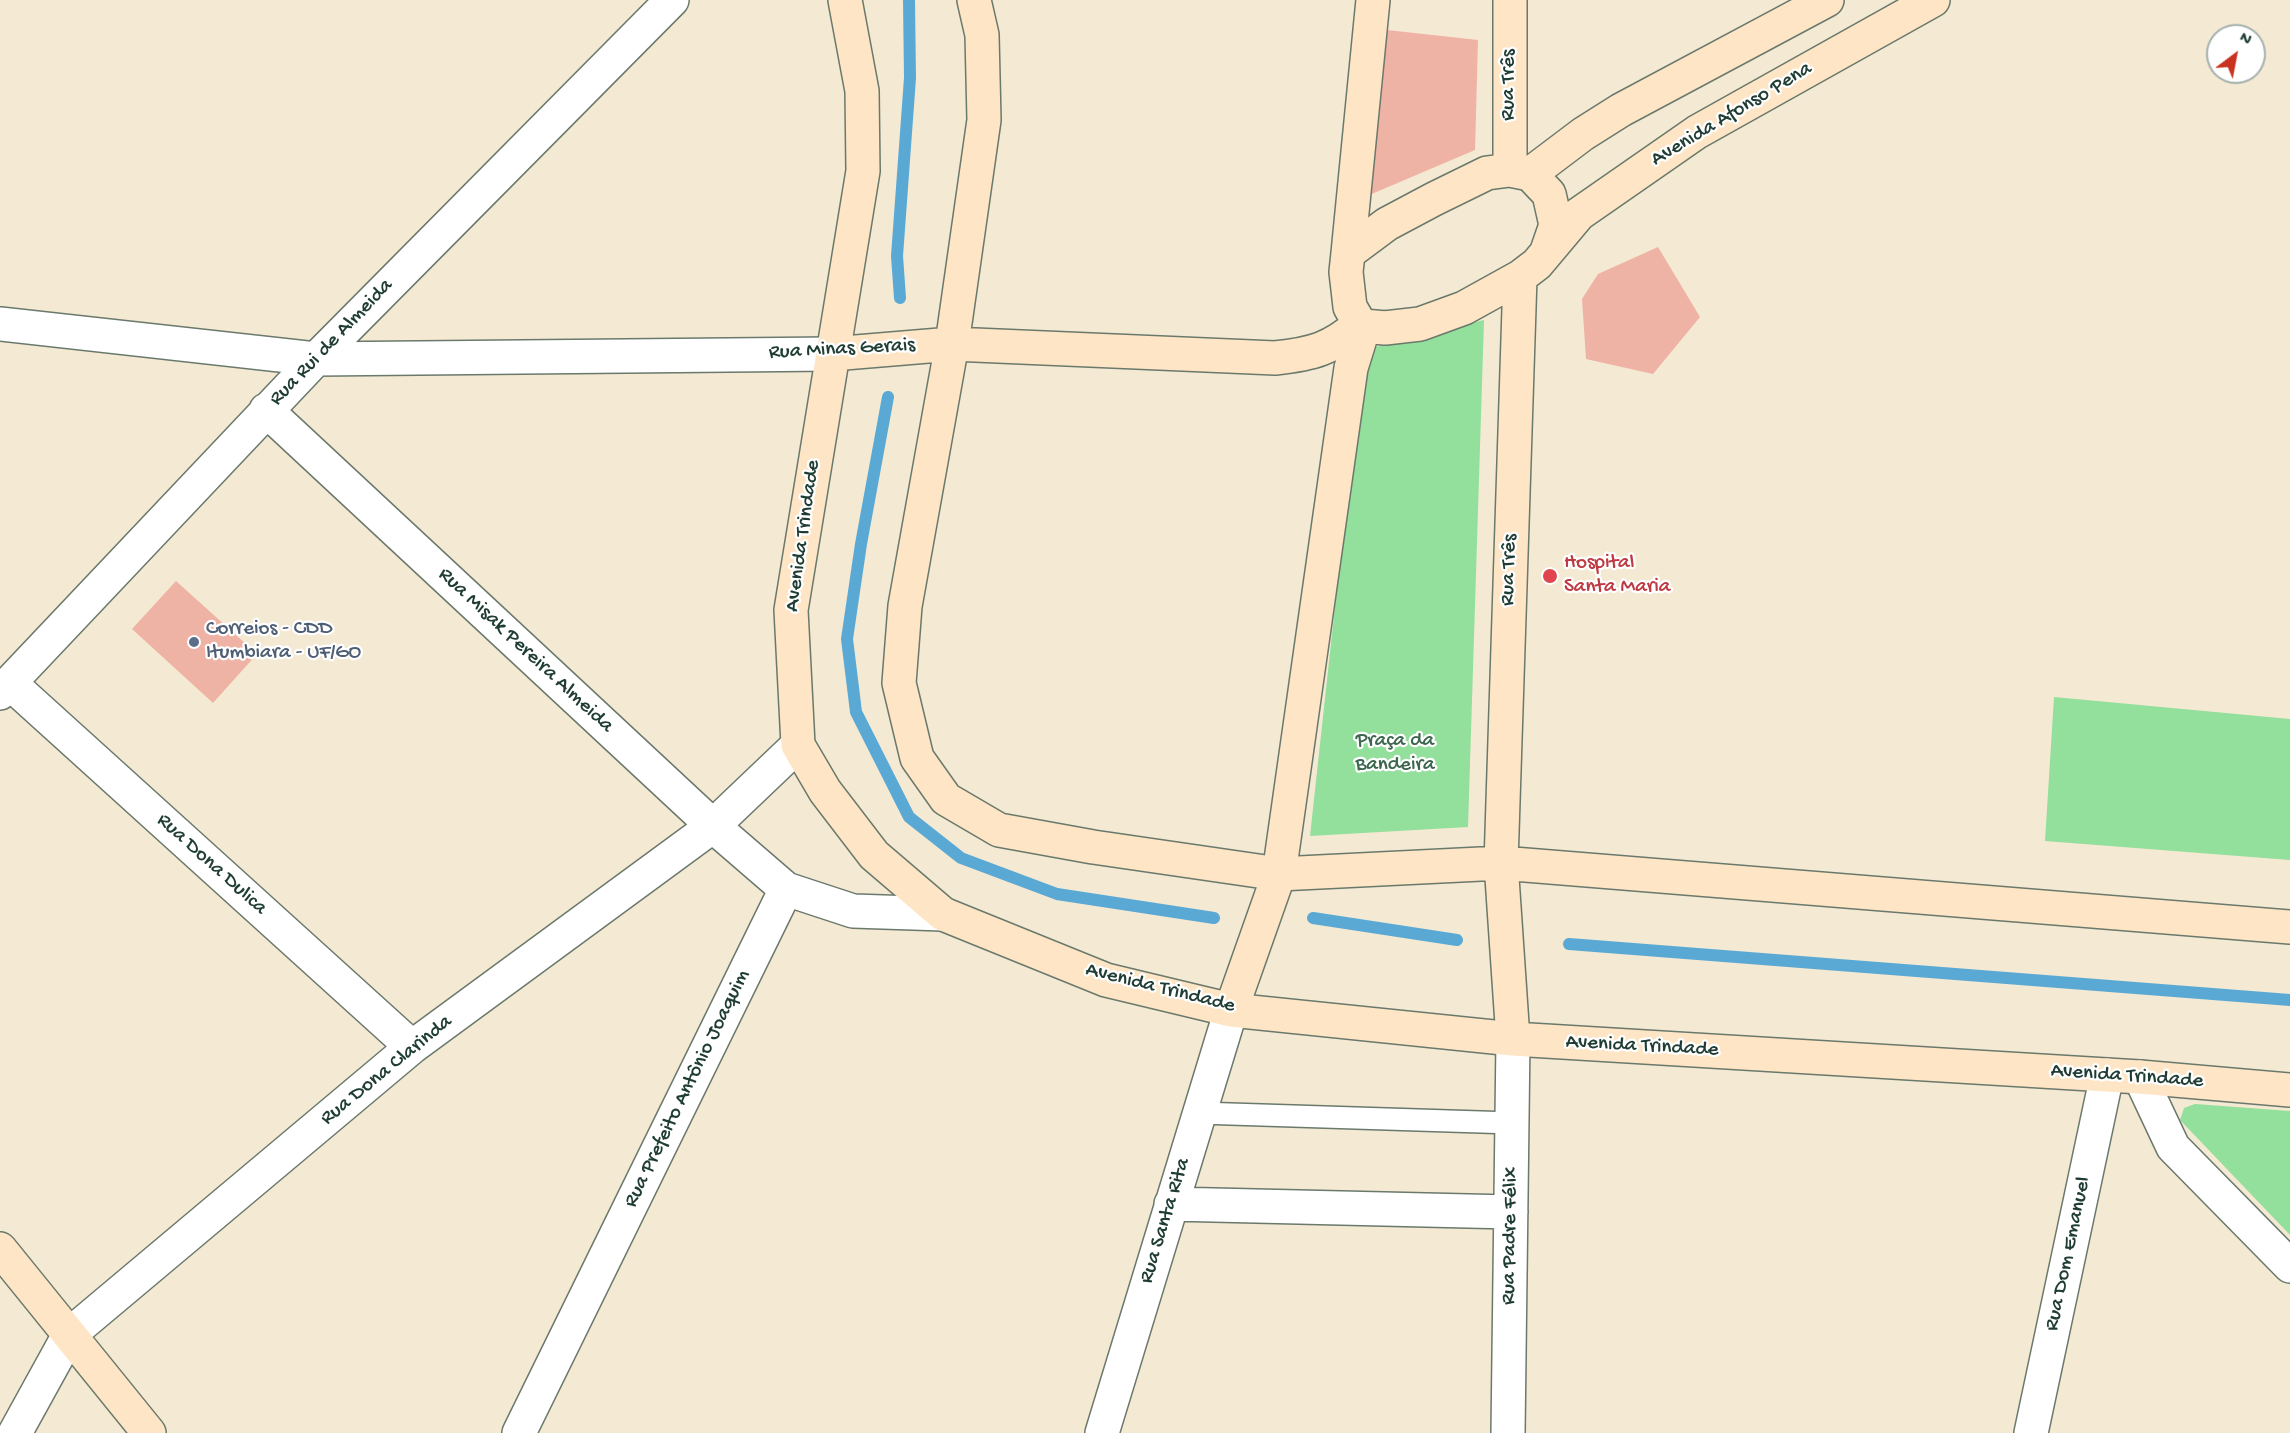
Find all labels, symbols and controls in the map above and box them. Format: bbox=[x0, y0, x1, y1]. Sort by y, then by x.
north arrow bbox=[2206, 24, 2266, 84]
text: N bbox=[2235, 29, 2254, 51]
street label: Rua Três bbox=[1497, 49, 1523, 121]
street label: Avenida Afonso Pena bbox=[1647, 57, 1817, 173]
street label: Rua Rui de Almeida bbox=[265, 274, 399, 412]
street label: Rua Minas Gerais bbox=[768, 334, 916, 366]
street label: Avenida Trindade bbox=[781, 458, 827, 614]
street label: Rua Três bbox=[1496, 534, 1524, 606]
place label: Hospital Santa Maria bbox=[1564, 551, 1670, 601]
street label: Rua Misak Pereira Almeida bbox=[432, 563, 618, 739]
marker: Hospital Santa Maria bbox=[1541, 567, 1559, 585]
place label: Correios - CDD Itumbiara - UF/GO bbox=[206, 617, 361, 667]
marker: Correios - CDD Itumbiara - UF/GO bbox=[187, 635, 201, 649]
park label: Praça da Bandeira bbox=[1355, 729, 1435, 779]
street label: Rua Dona Dulica bbox=[150, 809, 272, 921]
street label: Avenida Trindade bbox=[1083, 958, 1237, 1020]
street label: Rua Prefeito Antônio Joaquim bbox=[619, 966, 757, 1212]
street label: Rua Dona Clarinda bbox=[316, 1010, 458, 1132]
street label: Avenida Trindade bbox=[1565, 1030, 1719, 1064]
street label: Avenida Trindade bbox=[2050, 1059, 2204, 1095]
street label: Rua Santa Rita bbox=[1135, 1155, 1197, 1287]
street label: Rua Padre Félix bbox=[1497, 1167, 1525, 1305]
street label: Rua Dom Emanuel bbox=[2040, 1175, 2098, 1333]

